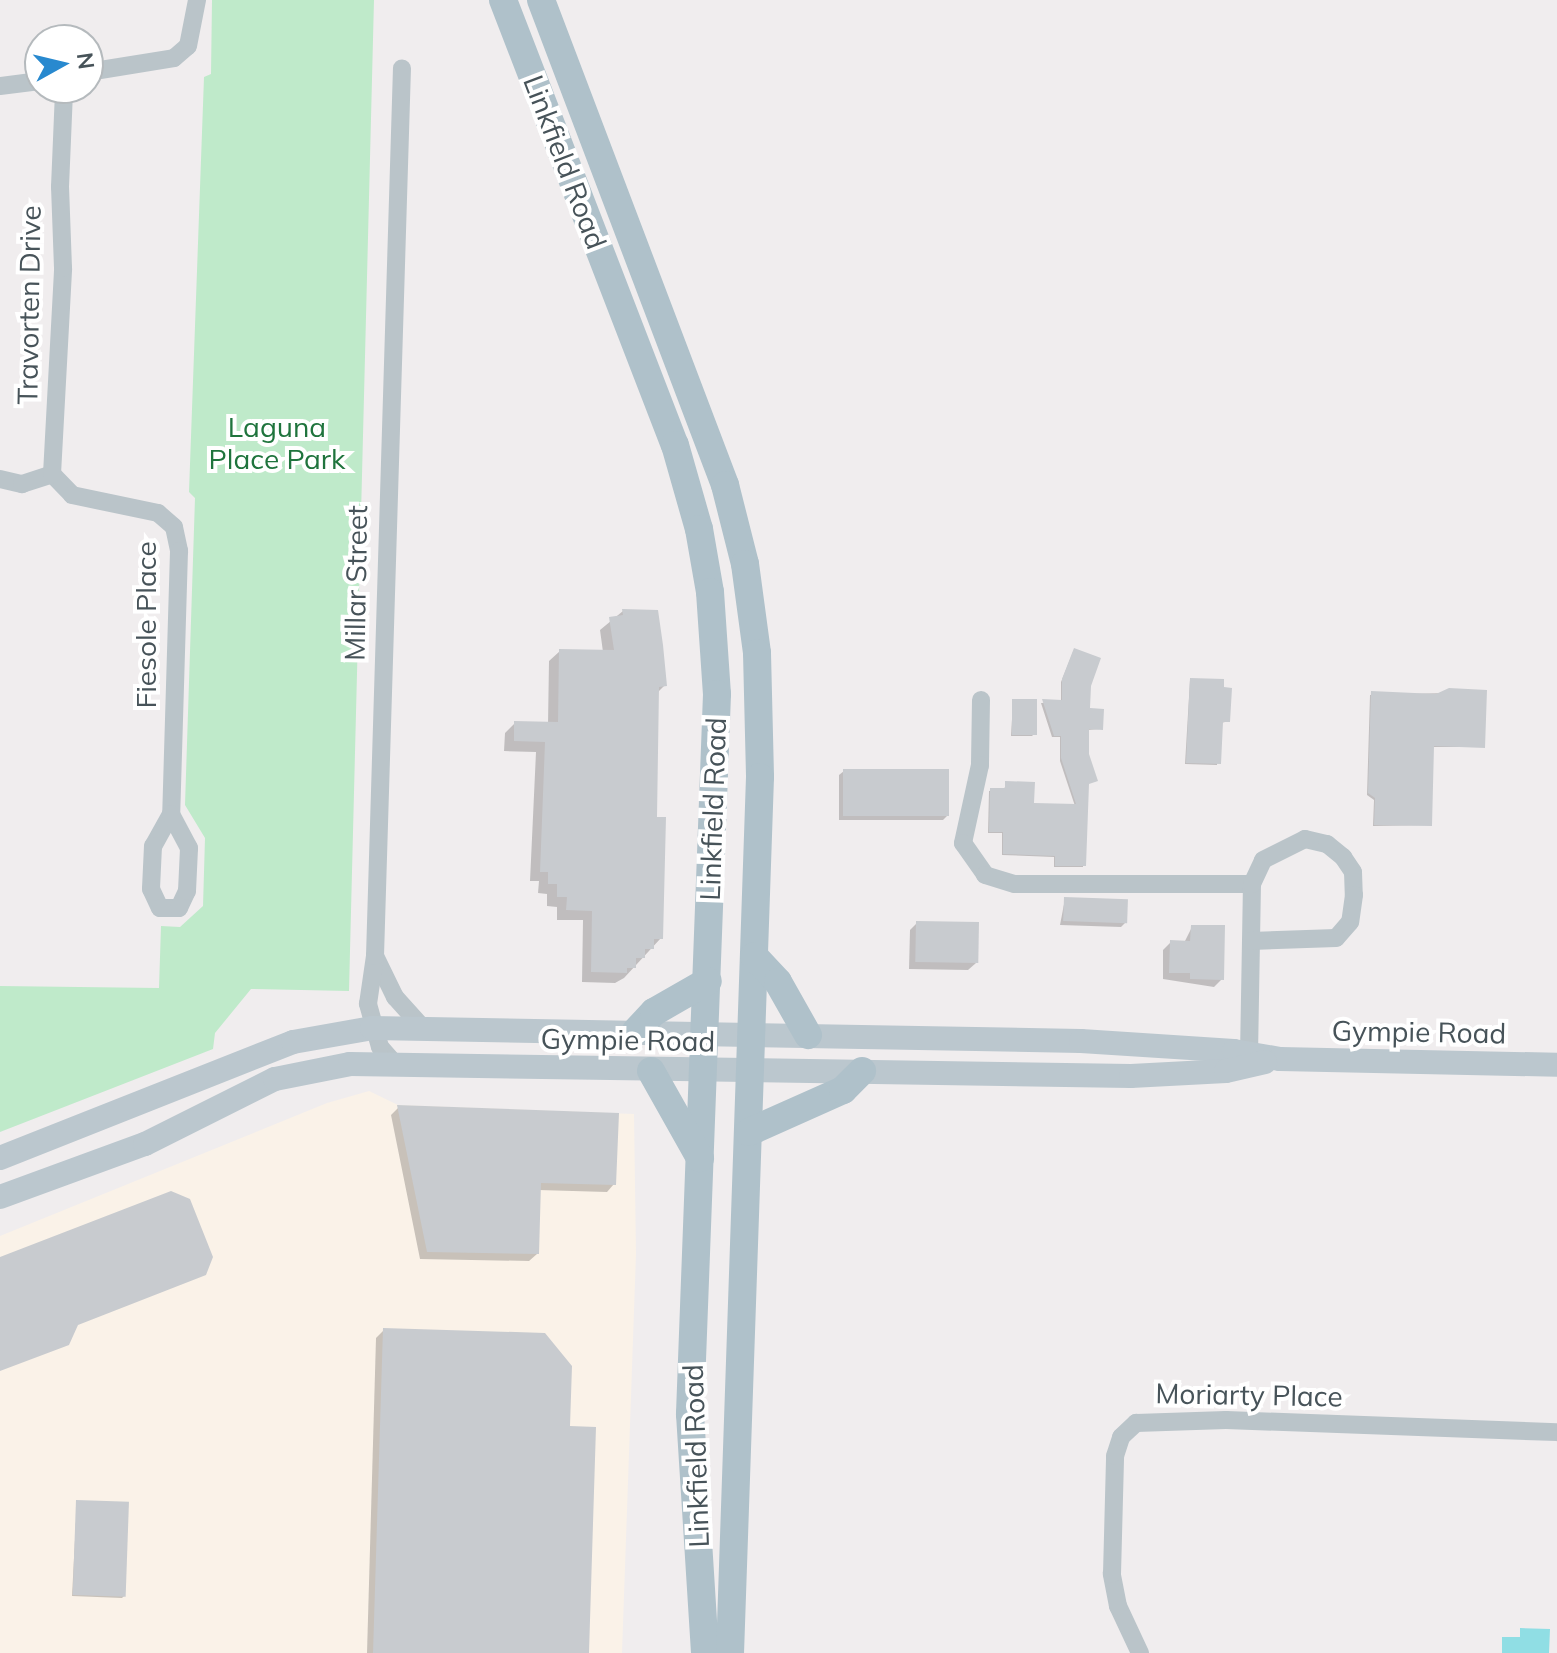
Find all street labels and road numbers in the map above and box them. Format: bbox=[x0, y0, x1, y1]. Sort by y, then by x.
street label: Linkfield Road bbox=[516, 70, 614, 254]
street label: Travorten Drive bbox=[10, 205, 48, 405]
street label: Millar Street bbox=[338, 505, 374, 661]
street label: Fiesole Place bbox=[129, 541, 163, 709]
street label: Linkfield Road bbox=[693, 717, 733, 901]
street label: Gympie Road bbox=[1331, 1014, 1507, 1050]
street label: Gympie Road bbox=[540, 1022, 716, 1058]
street label: Linkfield Road bbox=[676, 1364, 716, 1548]
street label: Moriarty Place bbox=[1155, 1377, 1343, 1413]

